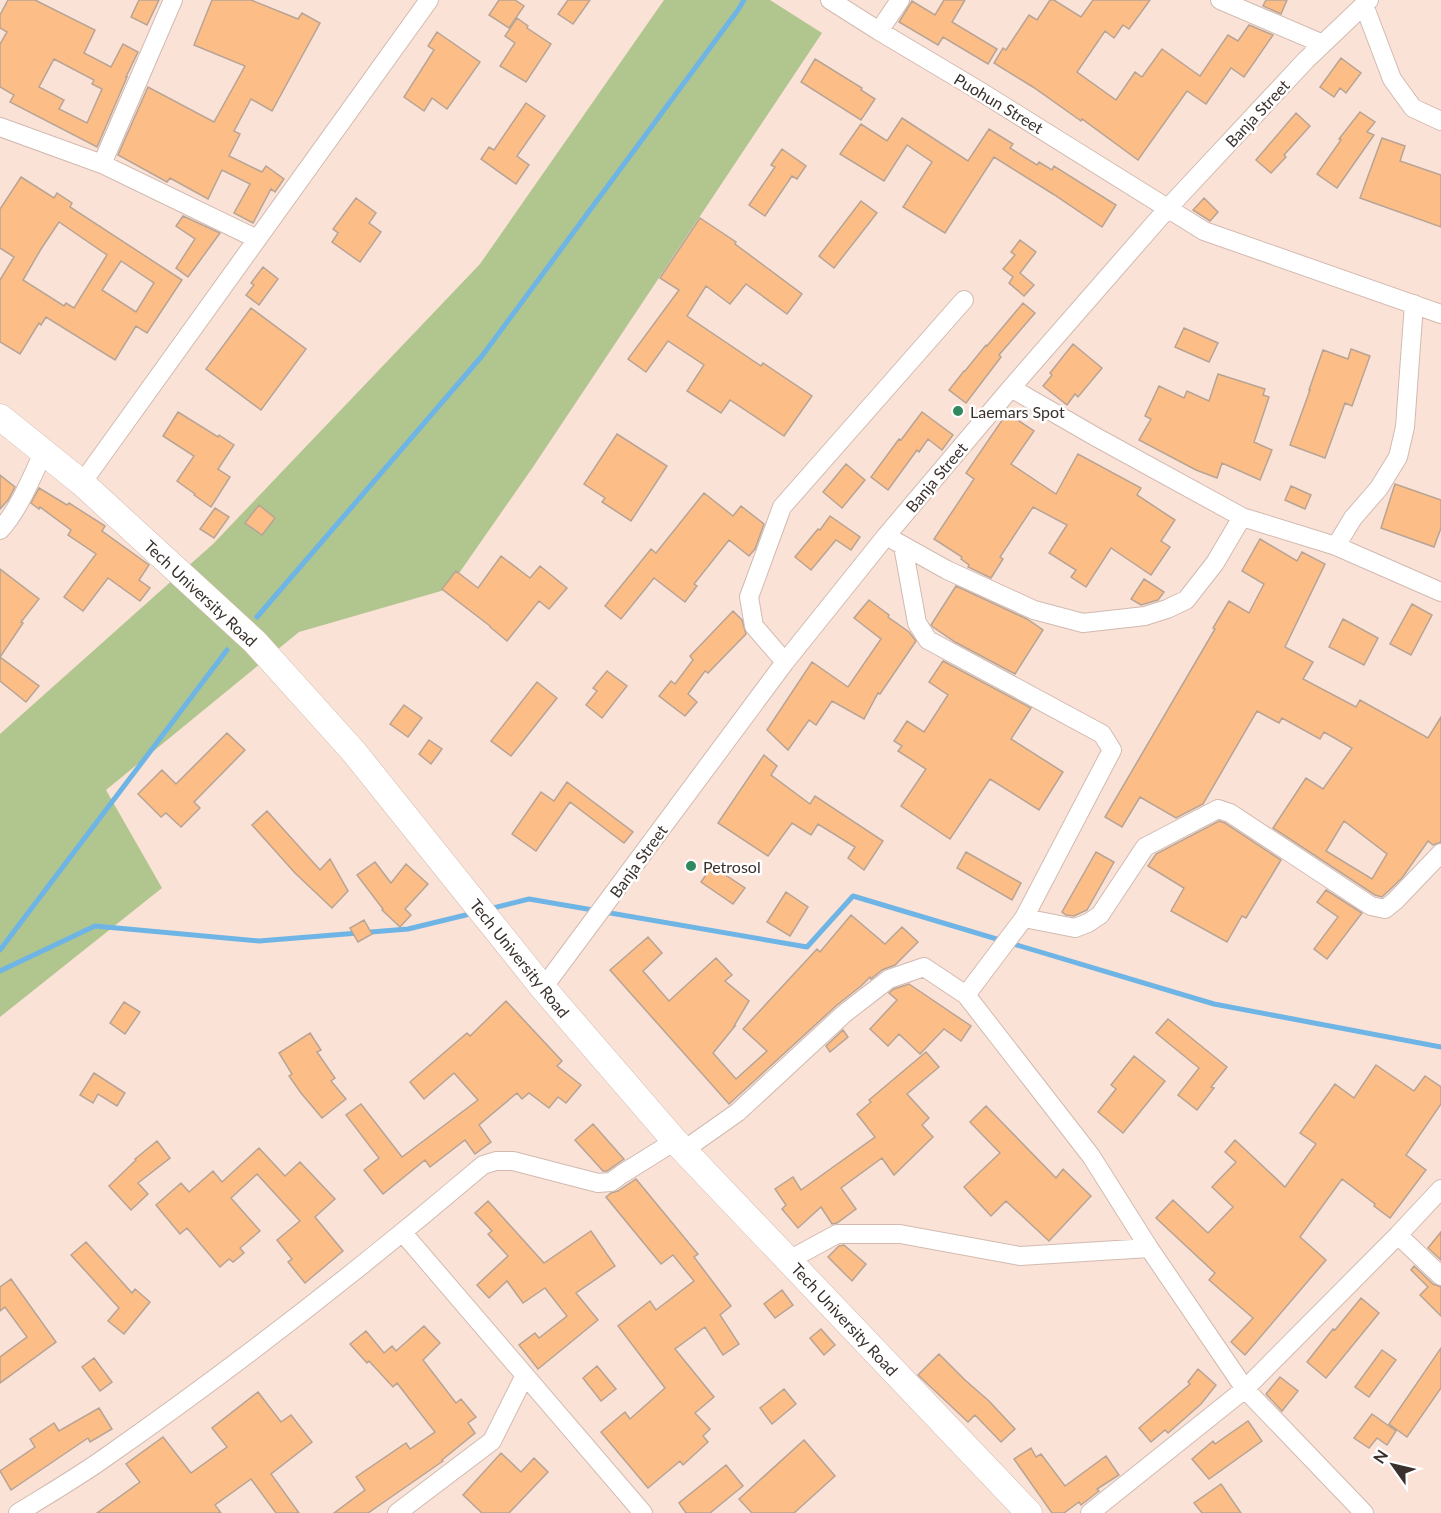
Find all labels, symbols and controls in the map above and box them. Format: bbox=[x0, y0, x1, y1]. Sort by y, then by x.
street label: Puohun Street bbox=[951, 69, 1047, 137]
street label: Banja Street bbox=[1221, 75, 1293, 151]
place label: Laemars Spot bbox=[970, 402, 1065, 421]
marker: Laemars Spot bbox=[951, 404, 965, 418]
street label: Banja Street bbox=[901, 438, 971, 516]
street label: Tech University Road bbox=[141, 536, 261, 650]
street label: Banja Street bbox=[605, 821, 671, 901]
place label: Petrosol bbox=[703, 857, 761, 876]
marker: Petrosol bbox=[684, 859, 698, 873]
street label: Tech University Road bbox=[466, 895, 574, 1021]
street label: Tech University Road bbox=[788, 1259, 902, 1379]
north arrow bbox=[1363, 1435, 1423, 1495]
text: N bbox=[1369, 1446, 1391, 1467]

